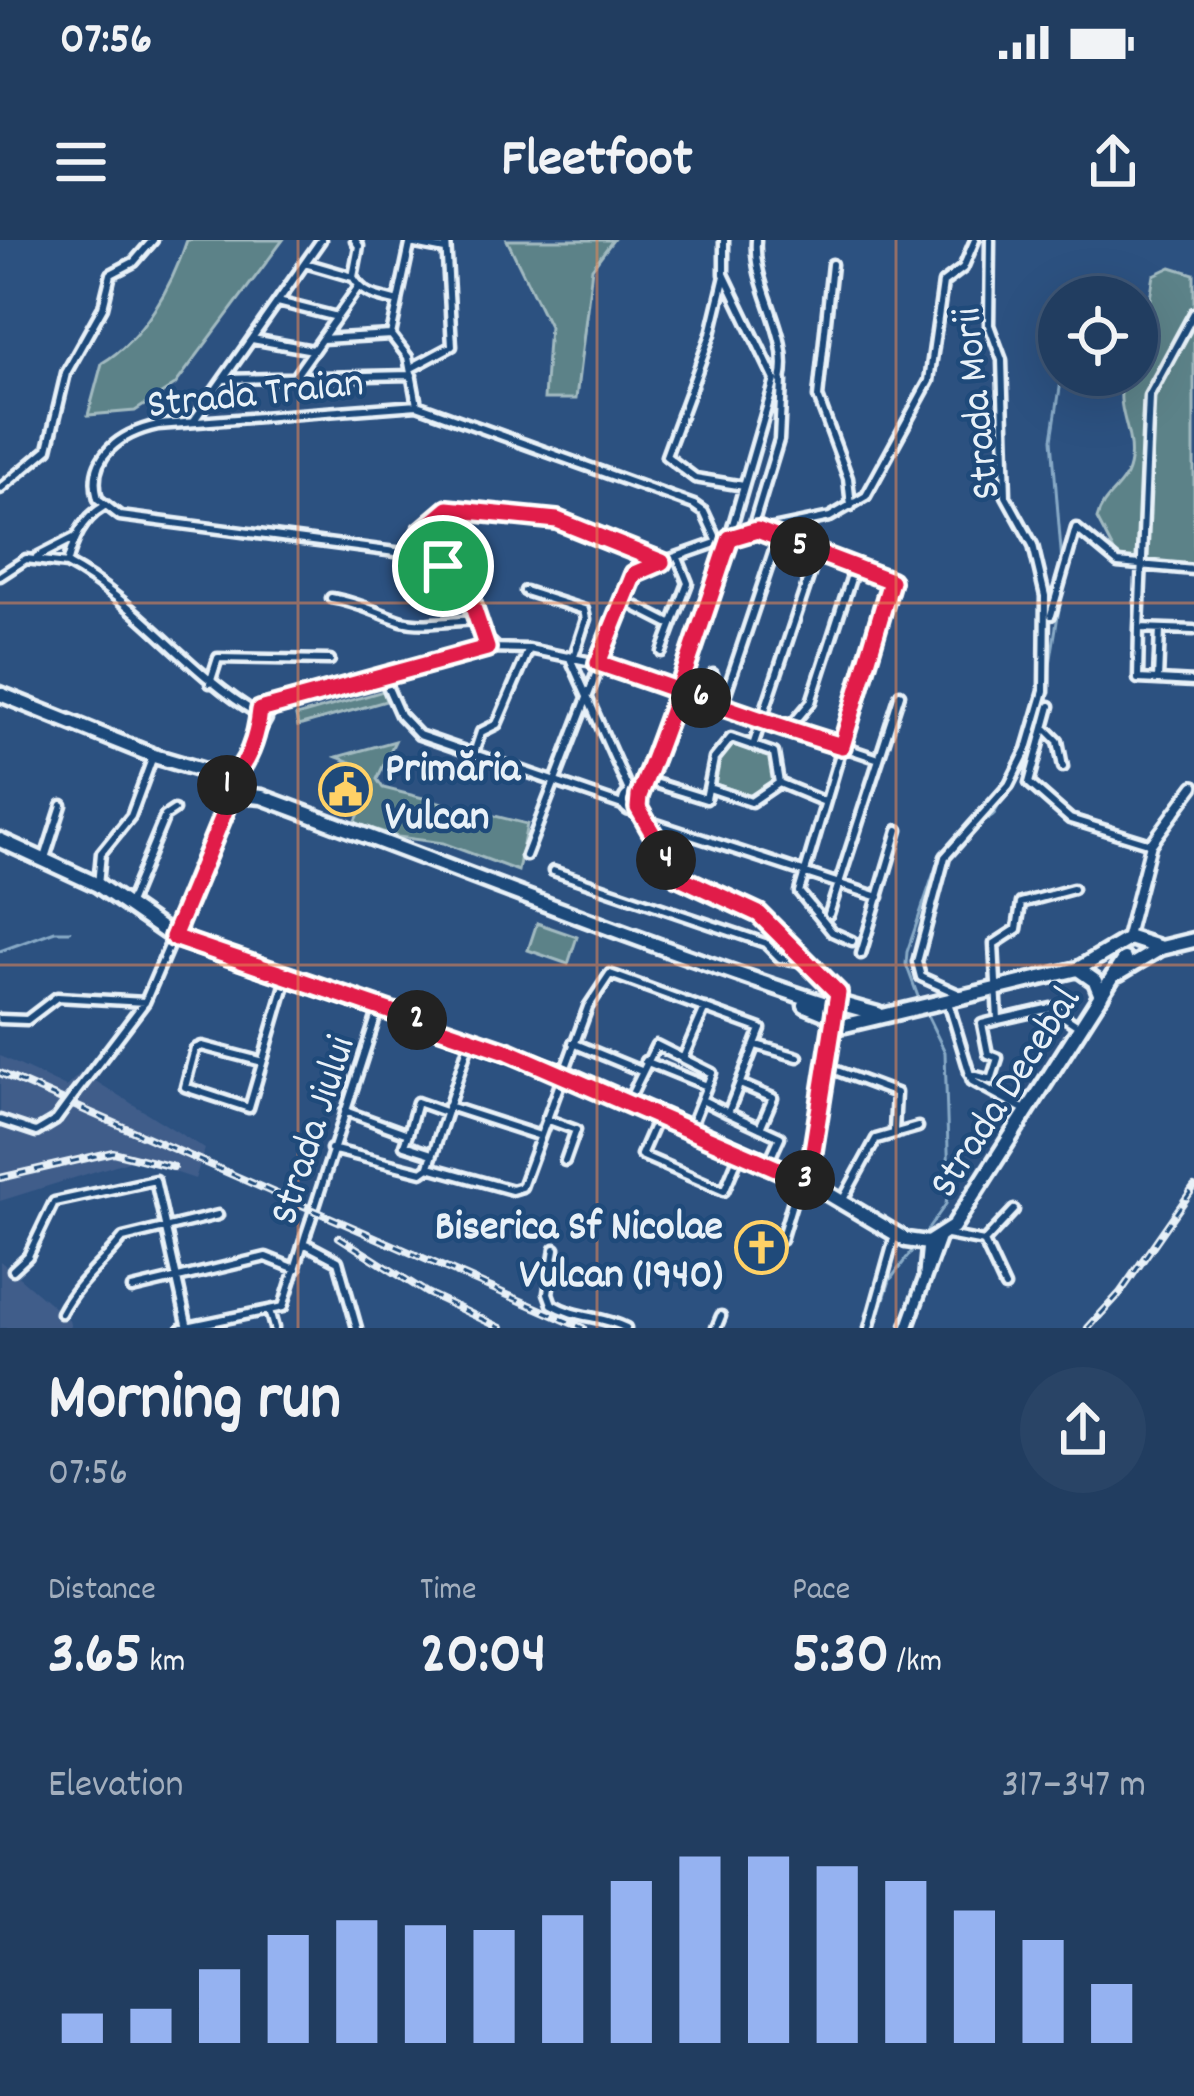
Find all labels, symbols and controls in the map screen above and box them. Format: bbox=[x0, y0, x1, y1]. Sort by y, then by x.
text: 07:56 bbox=[60, 10, 152, 74]
text: Fleetfoot bbox=[501, 124, 693, 201]
icon: menu bbox=[48, 129, 114, 195]
icon: share bbox=[1080, 129, 1146, 195]
map controls bbox=[1038, 276, 1158, 396]
button: locate bbox=[1038, 276, 1158, 396]
street label: Strada Morii bbox=[940, 304, 1020, 502]
street label: Strada Traian bbox=[145, 356, 367, 438]
pin bbox=[392, 515, 494, 617]
pin: 5 bbox=[770, 517, 830, 577]
text: 5 bbox=[792, 523, 808, 570]
icon: arrive bbox=[410, 533, 476, 599]
pin: 6 bbox=[671, 668, 731, 728]
text: 6 bbox=[693, 674, 709, 721]
place label: Primăria Vulcan bbox=[385, 742, 521, 850]
pin: 1 bbox=[197, 755, 257, 815]
text: 1 bbox=[223, 761, 231, 808]
public building icon: Primăria Vulcan bbox=[318, 761, 374, 817]
pin: 4 bbox=[636, 830, 696, 890]
text: 4 bbox=[659, 836, 673, 883]
street label: Strada Decebal bbox=[917, 976, 1099, 1212]
pin: 2 bbox=[387, 990, 447, 1050]
text: 2 bbox=[410, 996, 424, 1043]
street label: Strada Jiului bbox=[257, 1029, 374, 1233]
pin: 3 bbox=[775, 1150, 835, 1210]
text: 3 bbox=[798, 1156, 812, 1203]
place label: Biserica Sf Nicolae Vulcan (1940) bbox=[435, 1200, 723, 1308]
church icon: Biserica Sf Nicolae Vulcan (1940) bbox=[734, 1219, 790, 1275]
text: Morning run bbox=[48, 1356, 341, 1450]
button: share bbox=[1020, 1367, 1146, 1493]
text: 07:56 bbox=[48, 1448, 128, 1503]
text: Distance bbox=[48, 1568, 156, 1615]
text: Time bbox=[420, 1568, 476, 1615]
text: Pace bbox=[792, 1568, 850, 1615]
text: 3.65 bbox=[48, 1615, 142, 1701]
text: 20:04 bbox=[420, 1615, 546, 1701]
text: 5:30 bbox=[792, 1615, 889, 1701]
text: km bbox=[142, 1640, 186, 1687]
text: /km bbox=[889, 1640, 942, 1687]
text: Elevation bbox=[48, 1760, 184, 1815]
text: 317–347 m bbox=[1002, 1760, 1146, 1815]

